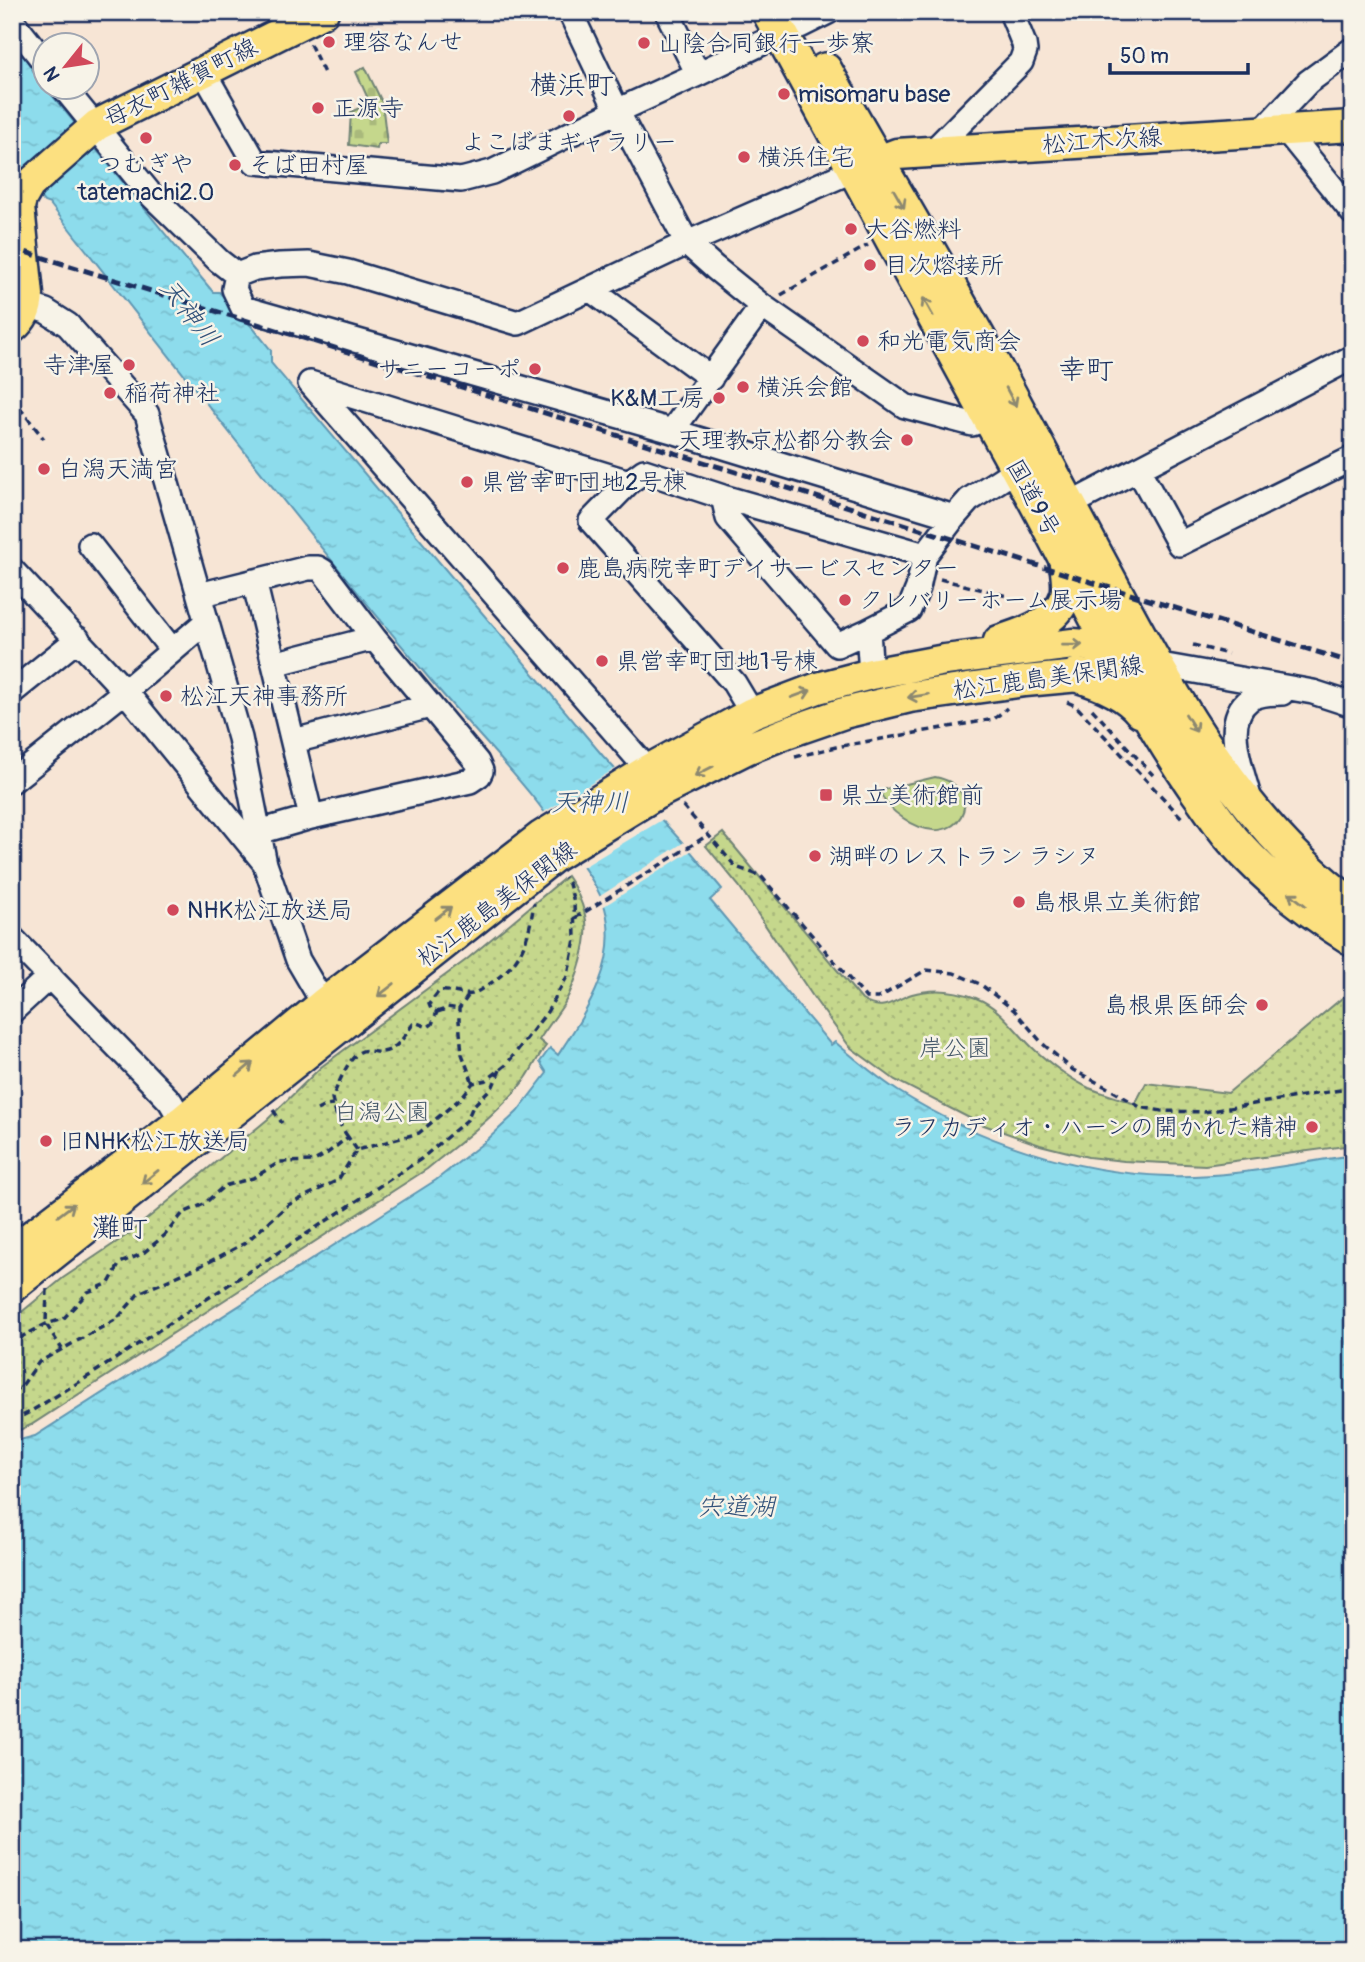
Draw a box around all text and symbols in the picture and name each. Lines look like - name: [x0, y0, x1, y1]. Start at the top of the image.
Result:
- place label: 理容なんせ: [343, 28, 463, 57]
- place label: 山陰合同銀行一歩寮: [658, 29, 874, 58]
- north arrow: [32, 32, 102, 102]
- street label: 母衣町雑賀町線: [100, 32, 262, 134]
- scale bar: [1110, 32, 1248, 76]
- marker: 理容なんせ: [321, 34, 337, 50]
- marker: 山陰合同銀行一歩寮: [636, 35, 652, 51]
- text: 50 m: [1120, 43, 1169, 70]
- text: N: [38, 62, 66, 86]
- district label: 横浜町: [530, 68, 614, 103]
- place label: misomaru base: [798, 80, 950, 109]
- marker: misomaru base: [776, 86, 792, 102]
- place label: 正源寺: [332, 94, 404, 123]
- marker: 正源寺: [310, 100, 326, 116]
- marker: よこばまギャラリー: [561, 108, 577, 124]
- street label: 松江木次線: [1041, 122, 1163, 160]
- place label: よこばまギャラリー: [461, 128, 677, 157]
- marker: つむぎや tatemachi2.0: [138, 130, 154, 146]
- place label: 横浜住宅: [758, 143, 854, 172]
- marker: 横浜住宅: [736, 149, 752, 165]
- place label: つむぎや tatemachi2.0: [77, 150, 214, 207]
- place label: そば田村屋: [249, 151, 369, 180]
- marker: そば田村屋: [227, 157, 243, 173]
- one-way arrow: [892, 189, 906, 209]
- place label: 大谷燃料: [865, 215, 961, 244]
- marker: 大谷燃料: [843, 221, 859, 237]
- place label: 目次熔接所: [884, 251, 1004, 280]
- marker: 目次熔接所: [862, 257, 878, 273]
- water label: 天神川: [152, 272, 226, 354]
- one-way arrow: [921, 297, 934, 318]
- place label: 和光電気商会: [877, 327, 1021, 356]
- marker: 和光電気商会: [855, 333, 871, 349]
- place label: 寺津屋: [43, 351, 115, 380]
- district label: 幸町: [1058, 353, 1114, 388]
- place label: サニーコーポ: [377, 355, 521, 384]
- marker: 寺津屋: [121, 357, 137, 373]
- marker: サニーコーポ: [527, 361, 543, 377]
- place label: 横浜会館: [757, 373, 853, 402]
- place label: 稲荷神社: [124, 379, 220, 408]
- marker: 横浜会館: [735, 379, 751, 395]
- place label: K&M工房: [610, 384, 705, 413]
- marker: 稲荷神社: [102, 385, 118, 401]
- one-way arrow: [1004, 387, 1018, 407]
- marker: K&M工房: [711, 390, 727, 406]
- place label: 天理教京松都分教会: [677, 426, 893, 455]
- marker: 天理教京松都分教会: [899, 432, 915, 448]
- street label: 国道9号: [1000, 454, 1066, 542]
- place label: 白潟天満宮: [58, 455, 178, 484]
- marker: 白潟天満宮: [36, 461, 52, 477]
- place label: 県営幸町団地2号棟: [481, 468, 686, 497]
- marker: 県営幸町団地2号棟: [459, 474, 475, 490]
- place label: 鹿島病院幸町デイサービスセンター: [577, 554, 959, 583]
- marker: 鹿島病院幸町デイサービスセンター: [555, 560, 571, 576]
- place label: クレバリーホーム展示場: [859, 586, 1122, 615]
- marker: クレバリーホーム展示場: [837, 592, 853, 608]
- one-way arrow: [1060, 638, 1083, 652]
- place label: 県営幸町団地1号棟: [616, 647, 817, 676]
- street label: 松江鹿島美保関線: [951, 650, 1145, 706]
- marker: 県営幸町団地1号棟: [594, 653, 610, 669]
- place label: 松江天神事務所: [180, 682, 348, 711]
- one-way arrow: [790, 687, 812, 699]
- marker: 松江天神事務所: [158, 688, 174, 704]
- one-way arrow: [907, 690, 930, 703]
- one-way arrow: [1184, 712, 1198, 732]
- one-way arrow: [694, 764, 715, 778]
- place label: 県立美術館前: [840, 781, 984, 810]
- water label: 天神川: [551, 787, 629, 819]
- marker: 県立美術館前: [818, 787, 834, 803]
- street label: 松江鹿島美保関線: [412, 835, 582, 973]
- place label: 湖畔のレストラン ラシヌ: [829, 842, 1100, 871]
- marker: 湖畔のレストラン ラシヌ: [807, 848, 823, 864]
- place label: 島根県立美術館: [1033, 888, 1201, 917]
- one-way arrow: [1289, 892, 1307, 907]
- marker: 島根県立美術館: [1011, 894, 1027, 910]
- place label: NHK松江放送局: [187, 896, 353, 925]
- marker: NHK松江放送局: [165, 902, 181, 918]
- one-way arrow: [433, 905, 451, 920]
- one-way arrow: [377, 982, 395, 997]
- place label: 島根県医師会: [1104, 991, 1248, 1020]
- marker: 島根県医師会: [1254, 997, 1270, 1013]
- park label: 岸公園: [919, 1034, 991, 1063]
- one-way arrow: [236, 1061, 254, 1077]
- park label: 白潟公園: [334, 1098, 430, 1127]
- place label: ラフカディオ・ハーンの開かれた精神: [891, 1113, 1298, 1142]
- marker: ラフカディオ・ハーンの開かれた精神: [1304, 1119, 1320, 1135]
- place label: 旧NHK松江放送局: [60, 1127, 250, 1156]
- marker: 旧NHK松江放送局: [38, 1133, 54, 1149]
- one-way arrow: [142, 1170, 160, 1185]
- one-way arrow: [57, 1202, 75, 1217]
- district label: 灘町: [92, 1211, 148, 1246]
- water label: 宍道湖: [697, 1491, 777, 1523]

